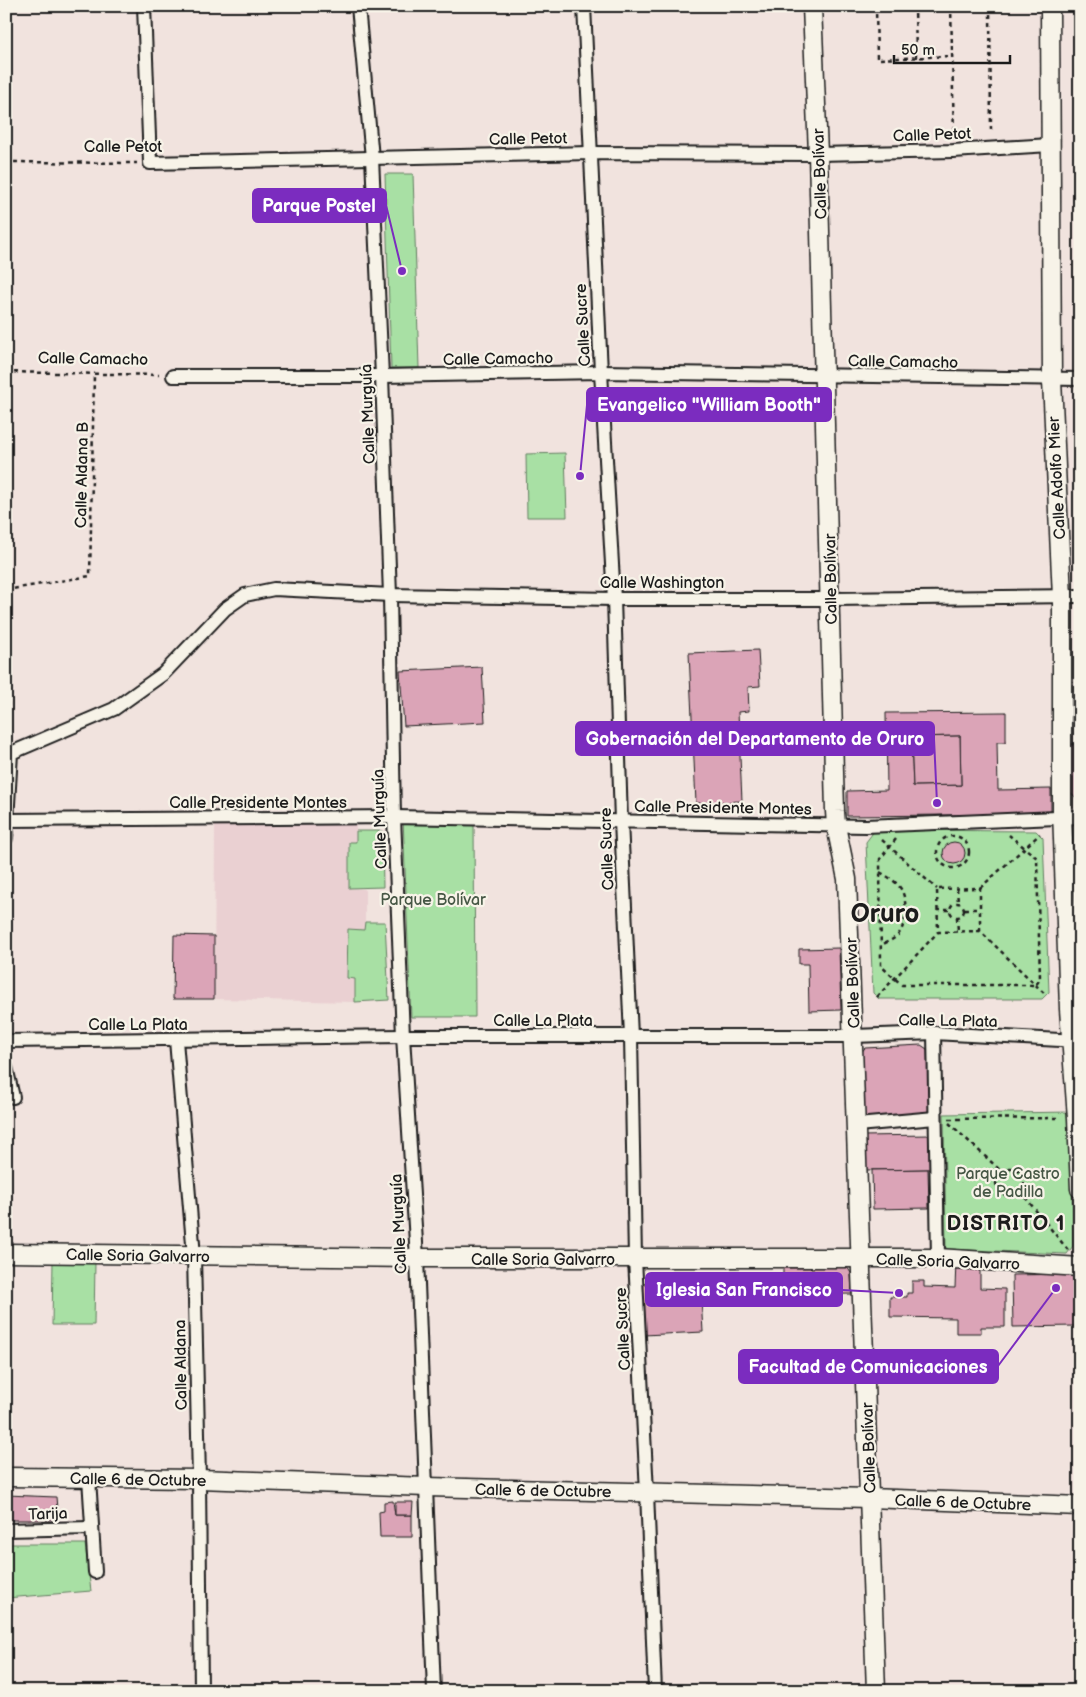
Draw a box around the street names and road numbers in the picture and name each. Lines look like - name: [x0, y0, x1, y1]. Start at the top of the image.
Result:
- street label: Calle Petot: [893, 125, 972, 146]
- street label: Calle Bolívar: [809, 128, 832, 220]
- street label: Calle Petot: [489, 129, 567, 150]
- street label: Calle Petot: [84, 138, 162, 157]
- street label: Calle Sucre: [572, 282, 595, 367]
- street label: Calle Camacho: [38, 349, 148, 370]
- street label: Calle Camacho: [443, 349, 553, 370]
- street label: Calle Camacho: [848, 352, 958, 373]
- street label: Calle Murguía: [357, 363, 380, 464]
- street label: Calle Adolfo Mier: [1045, 416, 1070, 540]
- street label: Calle Aldana B: [72, 422, 93, 528]
- street label: Calle Bolívar: [821, 533, 842, 625]
- street label: Calle Washington: [600, 574, 724, 593]
- street label: Calle Murguía: [369, 768, 392, 869]
- street label: Calle Presidente Montes: [169, 794, 347, 813]
- street label: Calle Presidente Montes: [634, 797, 812, 820]
- street label: Calle Sucre: [597, 807, 618, 891]
- street label: Calle Bolívar: [842, 937, 865, 1029]
- street label: Calle La Plata: [898, 1011, 998, 1032]
- street label: Calle La Plata: [493, 1012, 593, 1031]
- street label: Calle La Plata: [88, 1016, 188, 1035]
- street label: Calle Murguía: [387, 1173, 412, 1275]
- street label: Calle Soria Galvarro: [66, 1246, 210, 1267]
- street label: Calle Soria Galvarro: [876, 1250, 1020, 1275]
- street label: Calle Soria Galvarro: [471, 1251, 615, 1270]
- street label: Calle Sucre: [612, 1286, 635, 1371]
- street label: Calle Aldana: [171, 1319, 192, 1411]
- street label: Calle Bolívar: [858, 1402, 881, 1494]
- street label: Calle 6 de Octubre: [70, 1470, 207, 1491]
- street label: Calle 6 de Octubre: [475, 1481, 612, 1502]
- street label: Calle 6 de Octubre: [894, 1492, 1032, 1515]
- street label: Tarija: [28, 1504, 68, 1525]

